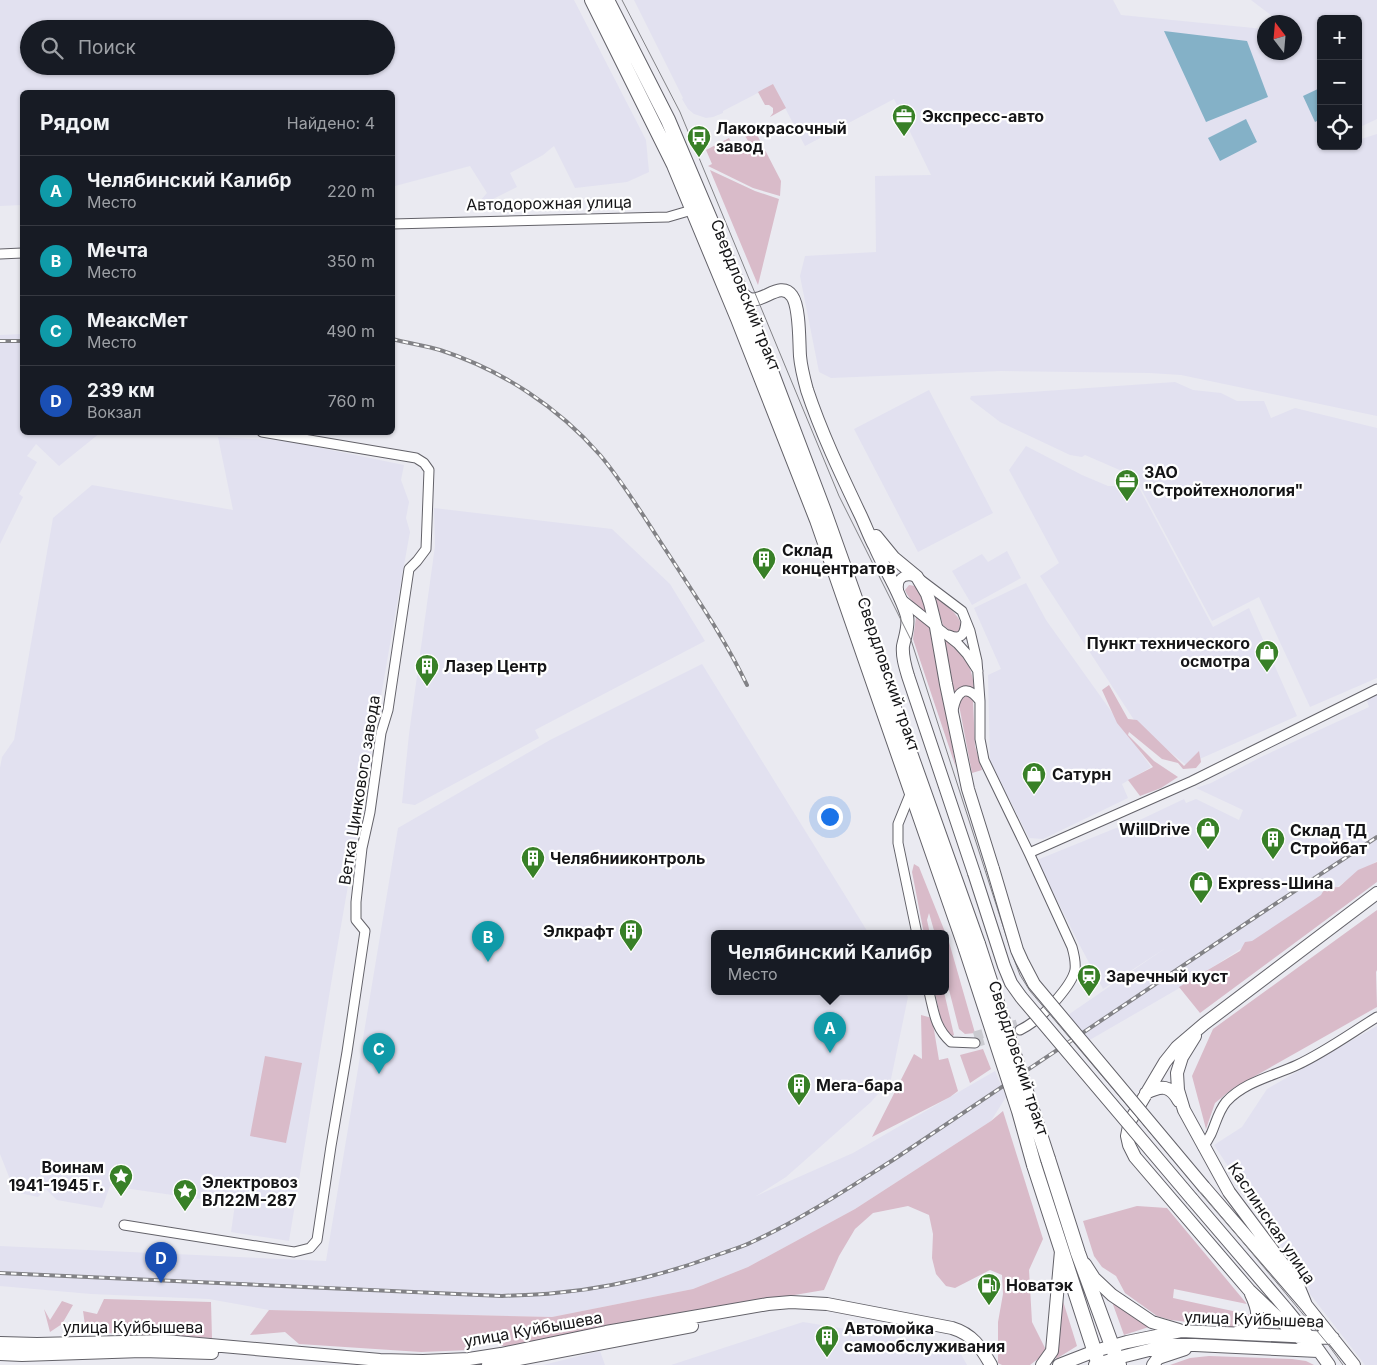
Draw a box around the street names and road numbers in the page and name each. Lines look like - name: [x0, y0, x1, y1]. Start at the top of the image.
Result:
- street label: Автодорожная улица: [466, 192, 632, 214]
- street label: Свердловский тракт: [706, 216, 786, 374]
- street label: Свердловский тракт: [853, 594, 925, 754]
- street label: Ветка Цинкового завода: [334, 694, 384, 886]
- street label: Свердловский тракт: [985, 978, 1054, 1139]
- street label: Каслинская улица: [1224, 1158, 1320, 1288]
- street label: улица Куйбышева: [462, 1307, 604, 1351]
- street label: улица Куйбышева: [1184, 1307, 1324, 1331]
- street label: улица Куйбышева: [63, 1317, 203, 1337]

